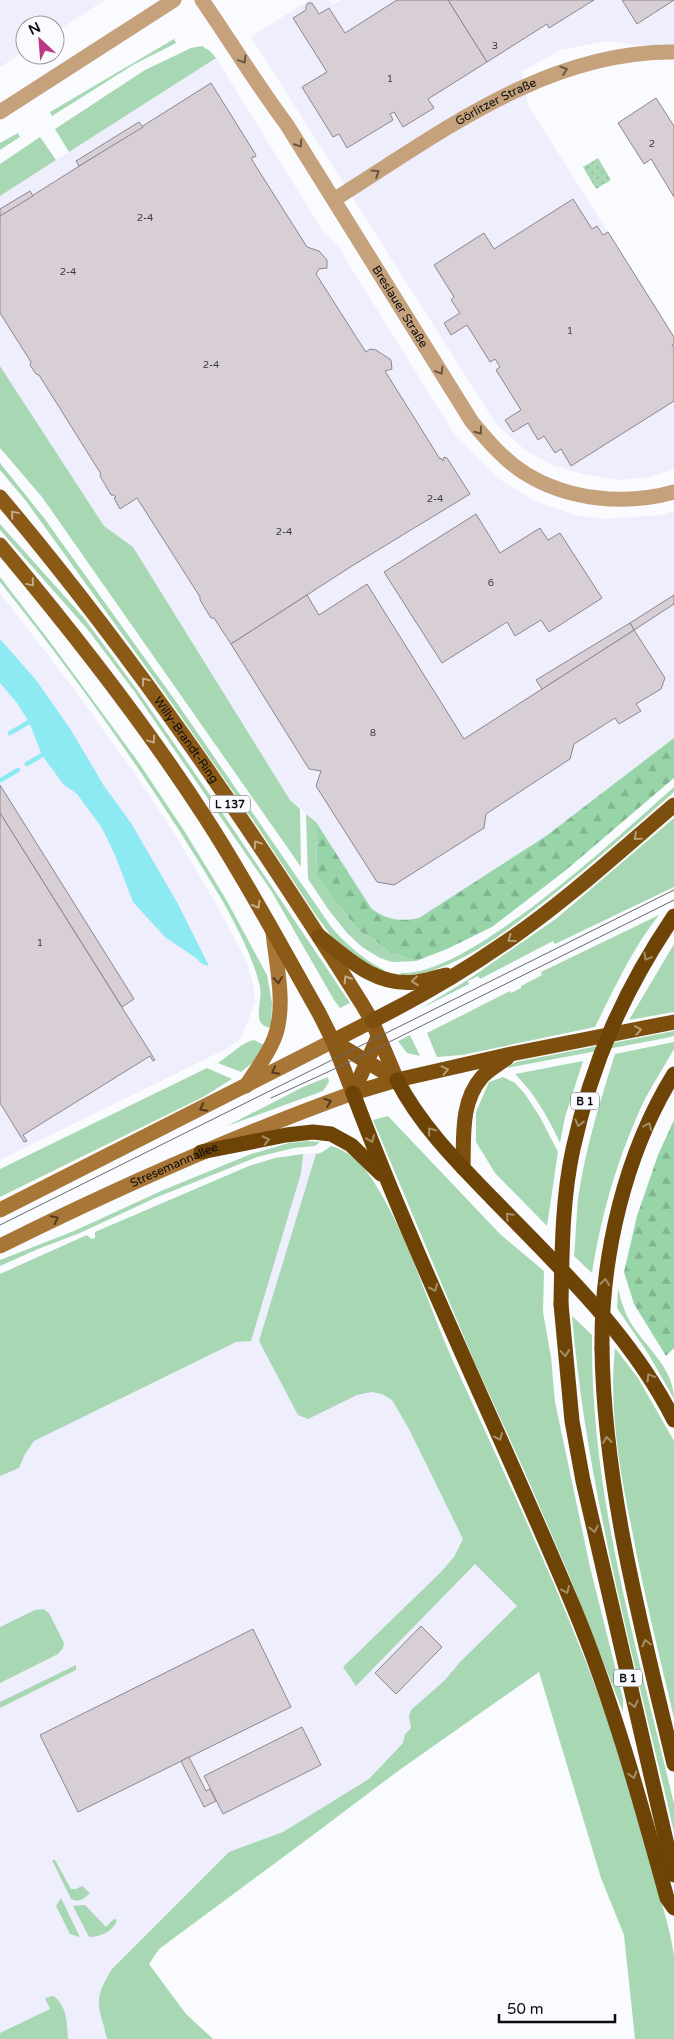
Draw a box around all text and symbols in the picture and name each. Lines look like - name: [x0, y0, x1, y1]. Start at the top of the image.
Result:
- north arrow: [15, 15, 65, 65]
- text: N: [26, 19, 43, 39]
- house number: 3: [492, 40, 498, 52]
- one-way arrow: [237, 54, 246, 63]
- one-way arrow: [559, 66, 568, 76]
- house number: 1: [387, 73, 393, 85]
- street label: Görlitzer Straße: [453, 75, 539, 128]
- one-way arrow: [293, 138, 302, 147]
- house number: 2: [649, 138, 655, 150]
- one-way arrow: [371, 170, 380, 180]
- house number: 2-4: [137, 212, 153, 224]
- street label: Breslauer Straße: [369, 263, 431, 350]
- house number: 2-4: [60, 266, 76, 278]
- house number: 1: [567, 325, 573, 337]
- house number: 2-4: [203, 359, 219, 371]
- one-way arrow: [434, 365, 444, 374]
- one-way arrow: [474, 425, 482, 434]
- house number: 2-4: [427, 493, 443, 505]
- one-way arrow: [11, 511, 20, 520]
- house number: 2-4: [276, 526, 292, 538]
- one-way arrow: [26, 577, 35, 586]
- house number: 6: [488, 577, 494, 589]
- one-way arrow: [142, 677, 151, 687]
- street label: Willy-Brandt-Ring: [151, 694, 222, 786]
- house number: 8: [370, 727, 376, 739]
- one-way arrow: [146, 734, 155, 743]
- road number: L 137: [210, 796, 250, 812]
- one-way arrow: [634, 831, 643, 840]
- one-way arrow: [254, 840, 263, 849]
- one-way arrow: [251, 899, 261, 908]
- one-way arrow: [507, 933, 516, 942]
- house number: 1: [37, 937, 43, 949]
- one-way arrow: [644, 952, 654, 961]
- one-way arrow: [410, 975, 418, 986]
- one-way arrow: [272, 976, 283, 984]
- one-way arrow: [343, 976, 353, 985]
- one-way arrow: [634, 1025, 643, 1035]
- one-way arrow: [271, 1065, 280, 1075]
- one-way arrow: [440, 1065, 449, 1076]
- road number: B 1: [571, 1092, 599, 1110]
- one-way arrow: [323, 1098, 332, 1108]
- one-way arrow: [199, 1102, 208, 1112]
- one-way arrow: [574, 1118, 585, 1127]
- one-way arrow: [642, 1122, 652, 1130]
- one-way arrow: [428, 1128, 437, 1137]
- one-way arrow: [364, 1134, 375, 1143]
- one-way arrow: [262, 1135, 271, 1146]
- street label: Stresemannallee: [128, 1140, 220, 1190]
- one-way arrow: [506, 1212, 515, 1221]
- one-way arrow: [50, 1215, 59, 1225]
- one-way arrow: [599, 1277, 610, 1285]
- one-way arrow: [428, 1283, 439, 1292]
- one-way arrow: [559, 1349, 570, 1357]
- one-way arrow: [646, 1374, 656, 1383]
- one-way arrow: [493, 1432, 504, 1441]
- one-way arrow: [603, 1435, 613, 1444]
- one-way arrow: [588, 1524, 599, 1533]
- one-way arrow: [559, 1585, 570, 1594]
- one-way arrow: [641, 1639, 652, 1648]
- road number: B 1: [614, 1670, 642, 1686]
- one-way arrow: [628, 1699, 639, 1708]
- one-way arrow: [627, 1771, 637, 1779]
- scale bar: [499, 1992, 615, 2024]
- text: 50 m: [507, 2000, 544, 2018]

